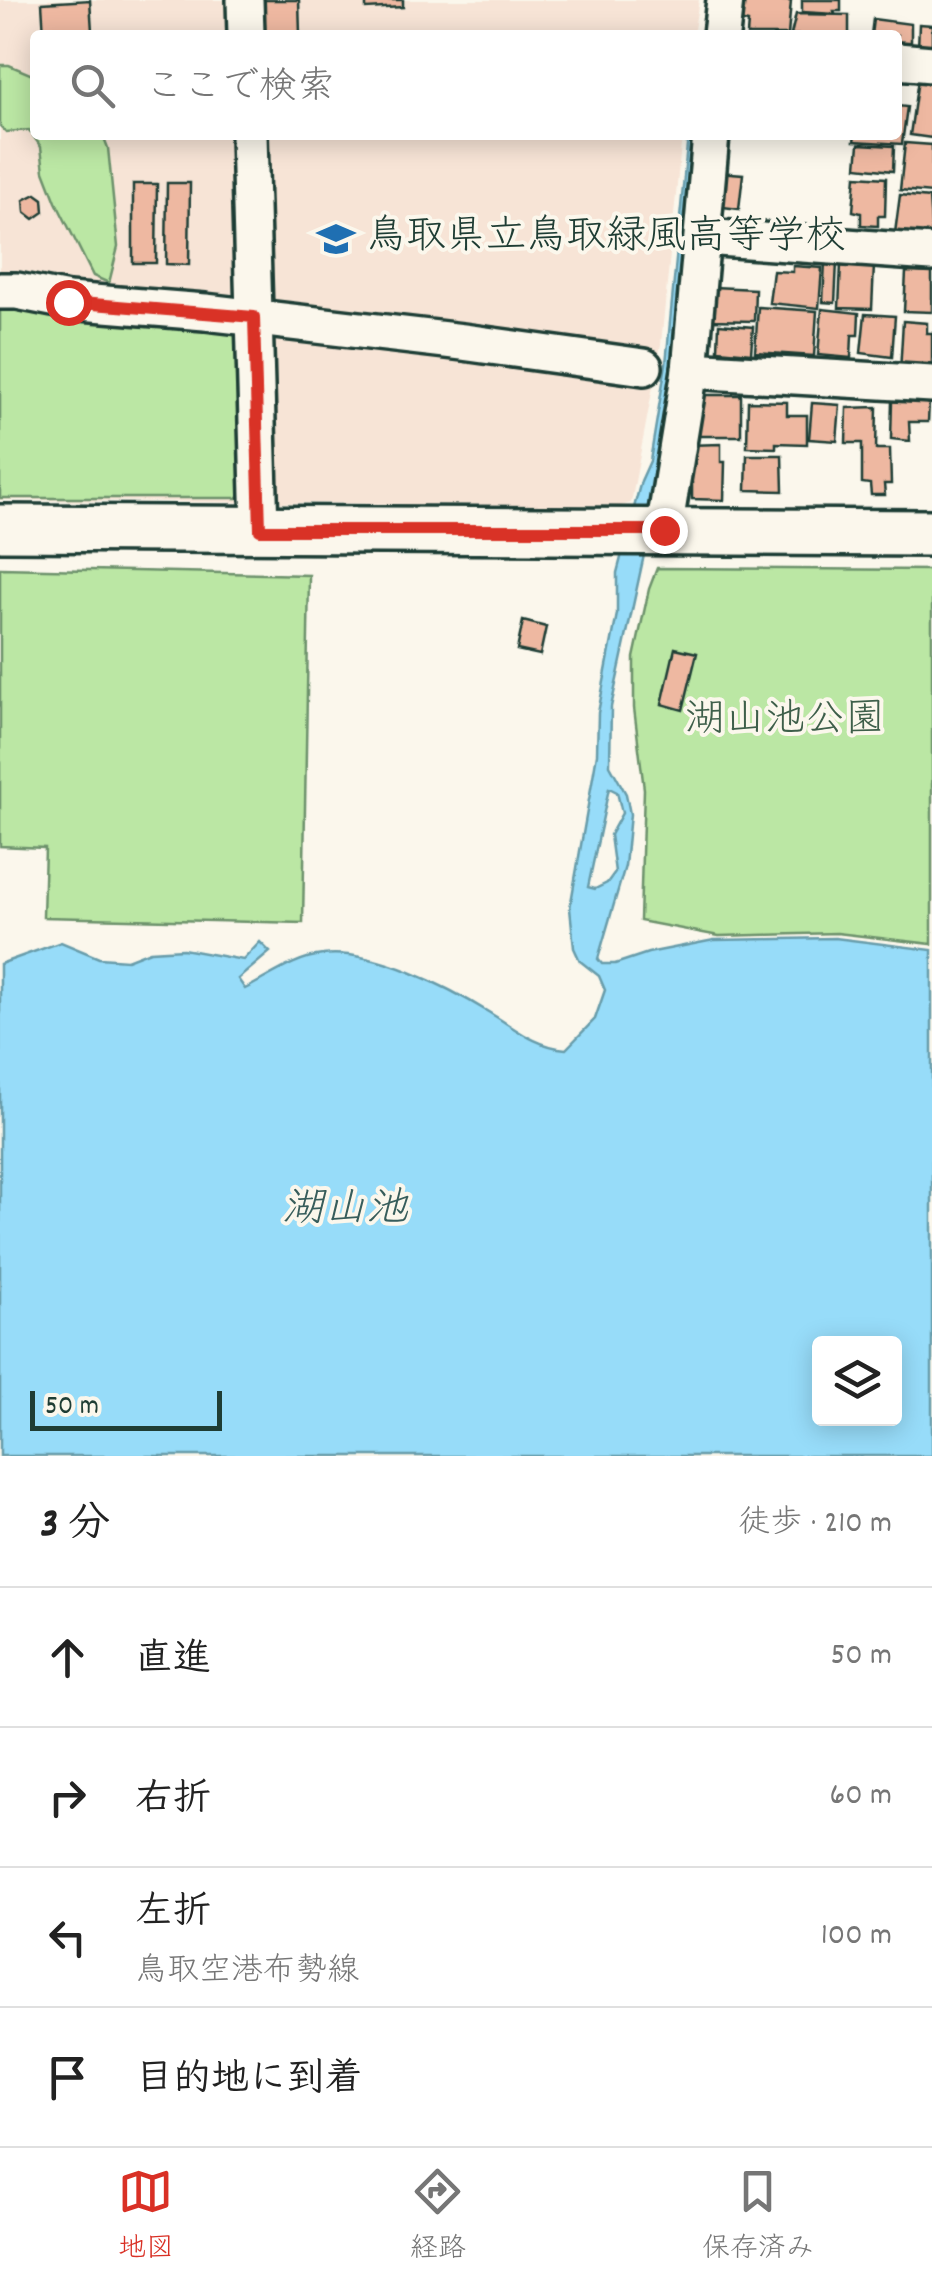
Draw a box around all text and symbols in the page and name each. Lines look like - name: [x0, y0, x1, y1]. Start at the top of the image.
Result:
- search box: [30, 30, 902, 140]
- icon: search: [65, 58, 120, 113]
- text: ここで検索: [145, 62, 335, 117]
- place label: 鳥取県立鳥取緑風高等学校: [366, 211, 846, 268]
- school or university icon: 鳥取県立鳥取緑風高等学校: [315, 218, 357, 260]
- route start: [46, 280, 92, 326]
- route end: [642, 508, 688, 554]
- park label: 湖山池公園: [685, 694, 885, 751]
- water label: 湖山池: [282, 1182, 409, 1242]
- map controls: [812, 1336, 902, 1426]
- button: layers: [812, 1336, 902, 1426]
- scale bar: [30, 1386, 222, 1430]
- text: 50 m: [45, 1388, 99, 1428]
- text: 3 分: [40, 1497, 110, 1557]
- text: 徒歩 · 210 m: [738, 1502, 892, 1548]
- icon: ahead: [40, 1630, 95, 1685]
- text: 直進: [135, 1634, 211, 1689]
- text: 50 m: [830, 1634, 892, 1680]
- icon: right: [40, 1770, 95, 1825]
- text: 右折: [135, 1774, 211, 1829]
- text: 60 m: [830, 1774, 892, 1820]
- text: 左折: [135, 1887, 211, 1942]
- icon: left: [40, 1910, 95, 1965]
- text: 100 m: [821, 1914, 892, 1960]
- text: 鳥取空港布勢線: [135, 1950, 359, 1996]
- icon: arrive: [40, 2050, 95, 2105]
- text: 目的地に到着: [135, 2054, 363, 2109]
- tab: 地図: [118, 2164, 174, 2271]
- tab: 経路: [410, 2164, 466, 2271]
- tab: 保存済み: [702, 2164, 814, 2271]

